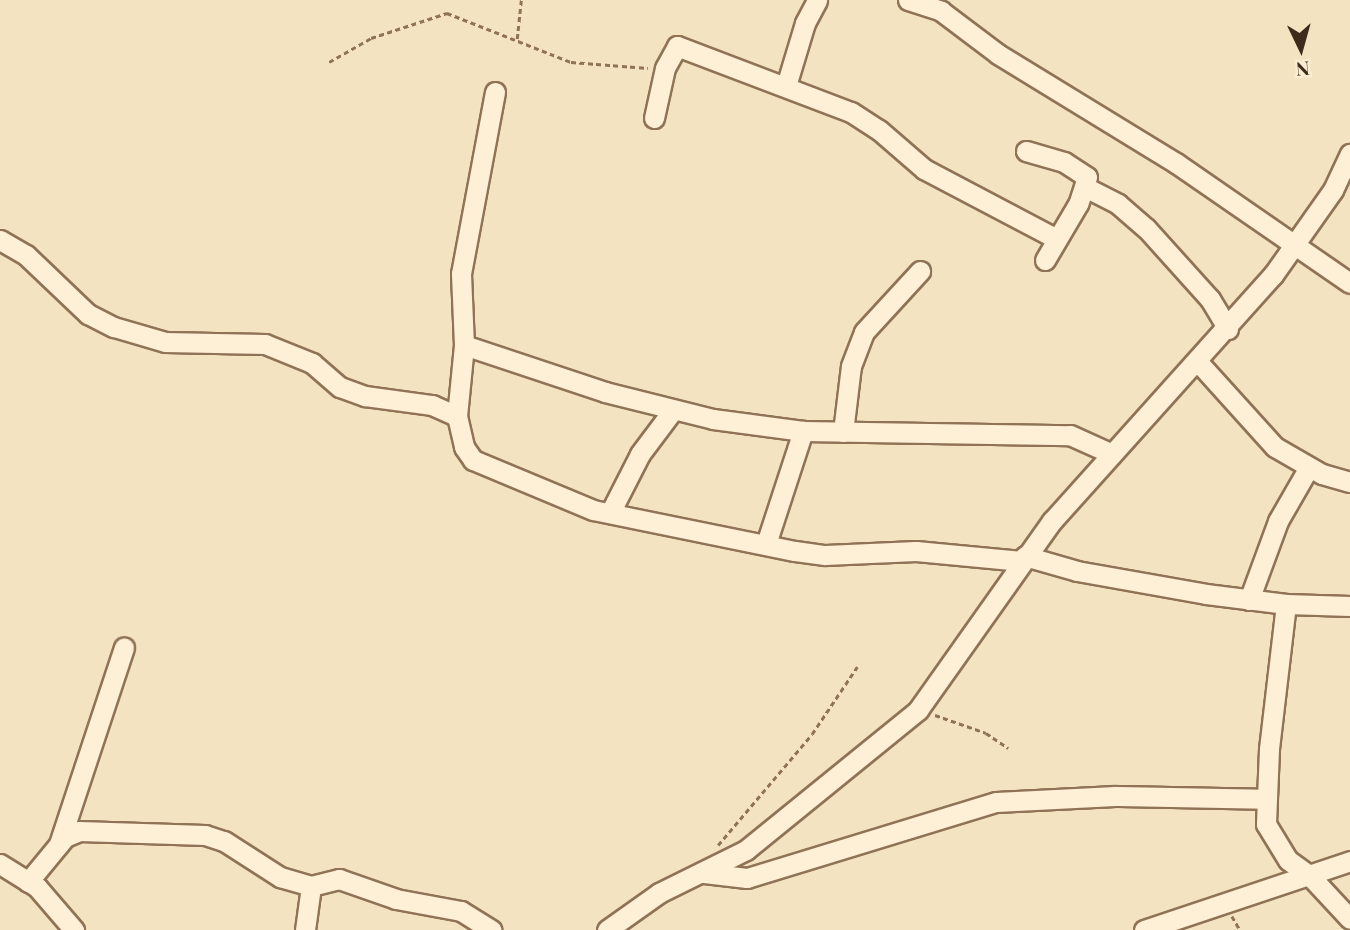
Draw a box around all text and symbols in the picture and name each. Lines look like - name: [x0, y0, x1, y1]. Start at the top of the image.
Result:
- north arrow: [1266, 14, 1336, 84]
- text: N: [1295, 56, 1311, 83]

